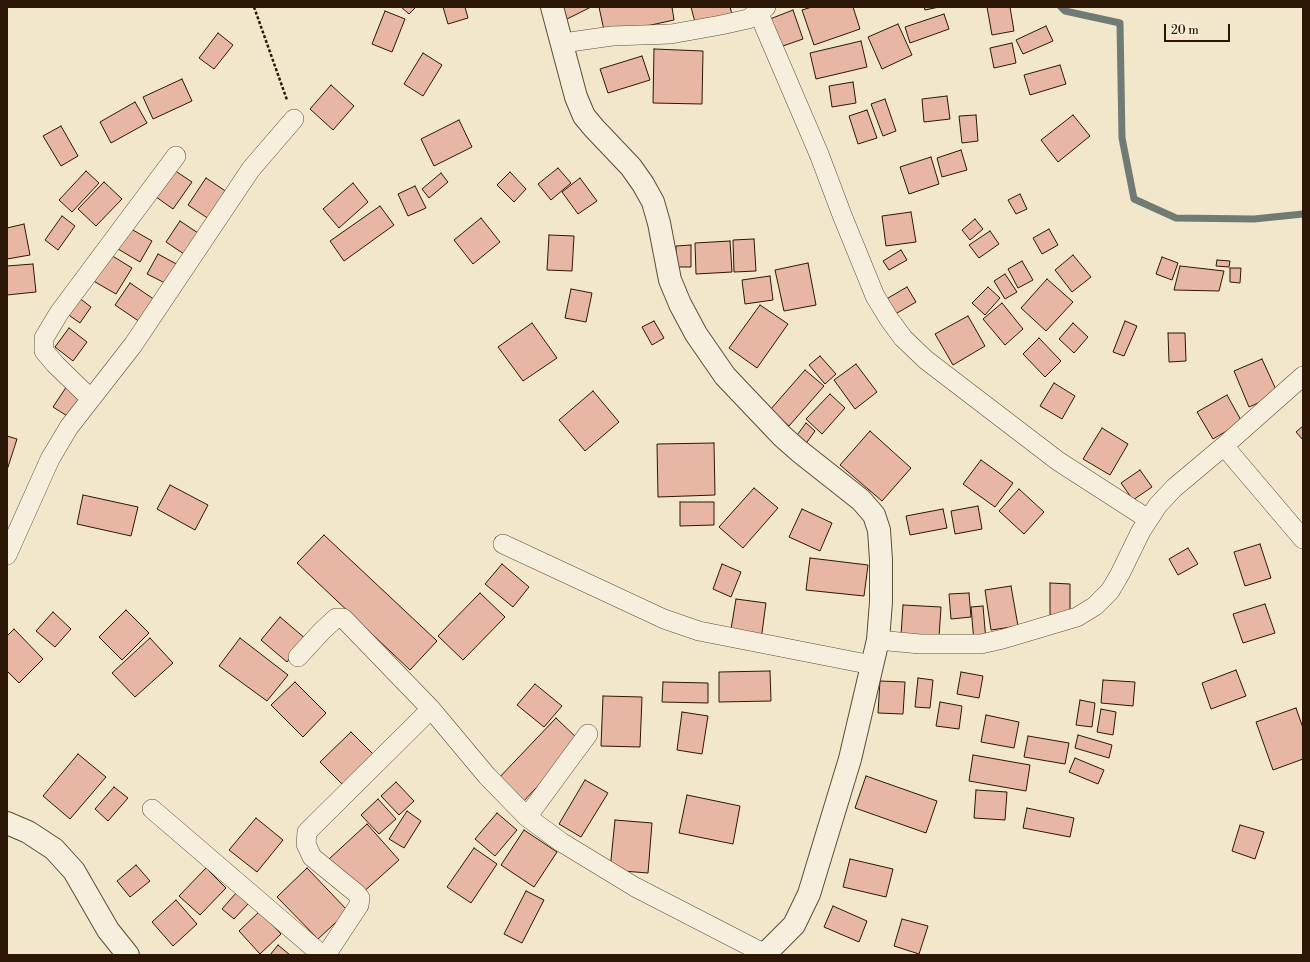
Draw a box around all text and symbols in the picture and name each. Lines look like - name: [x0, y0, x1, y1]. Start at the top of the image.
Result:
- scale bar: [1166, 16, 1232, 42]
- text: 20 m: [1171, 23, 1199, 38]

